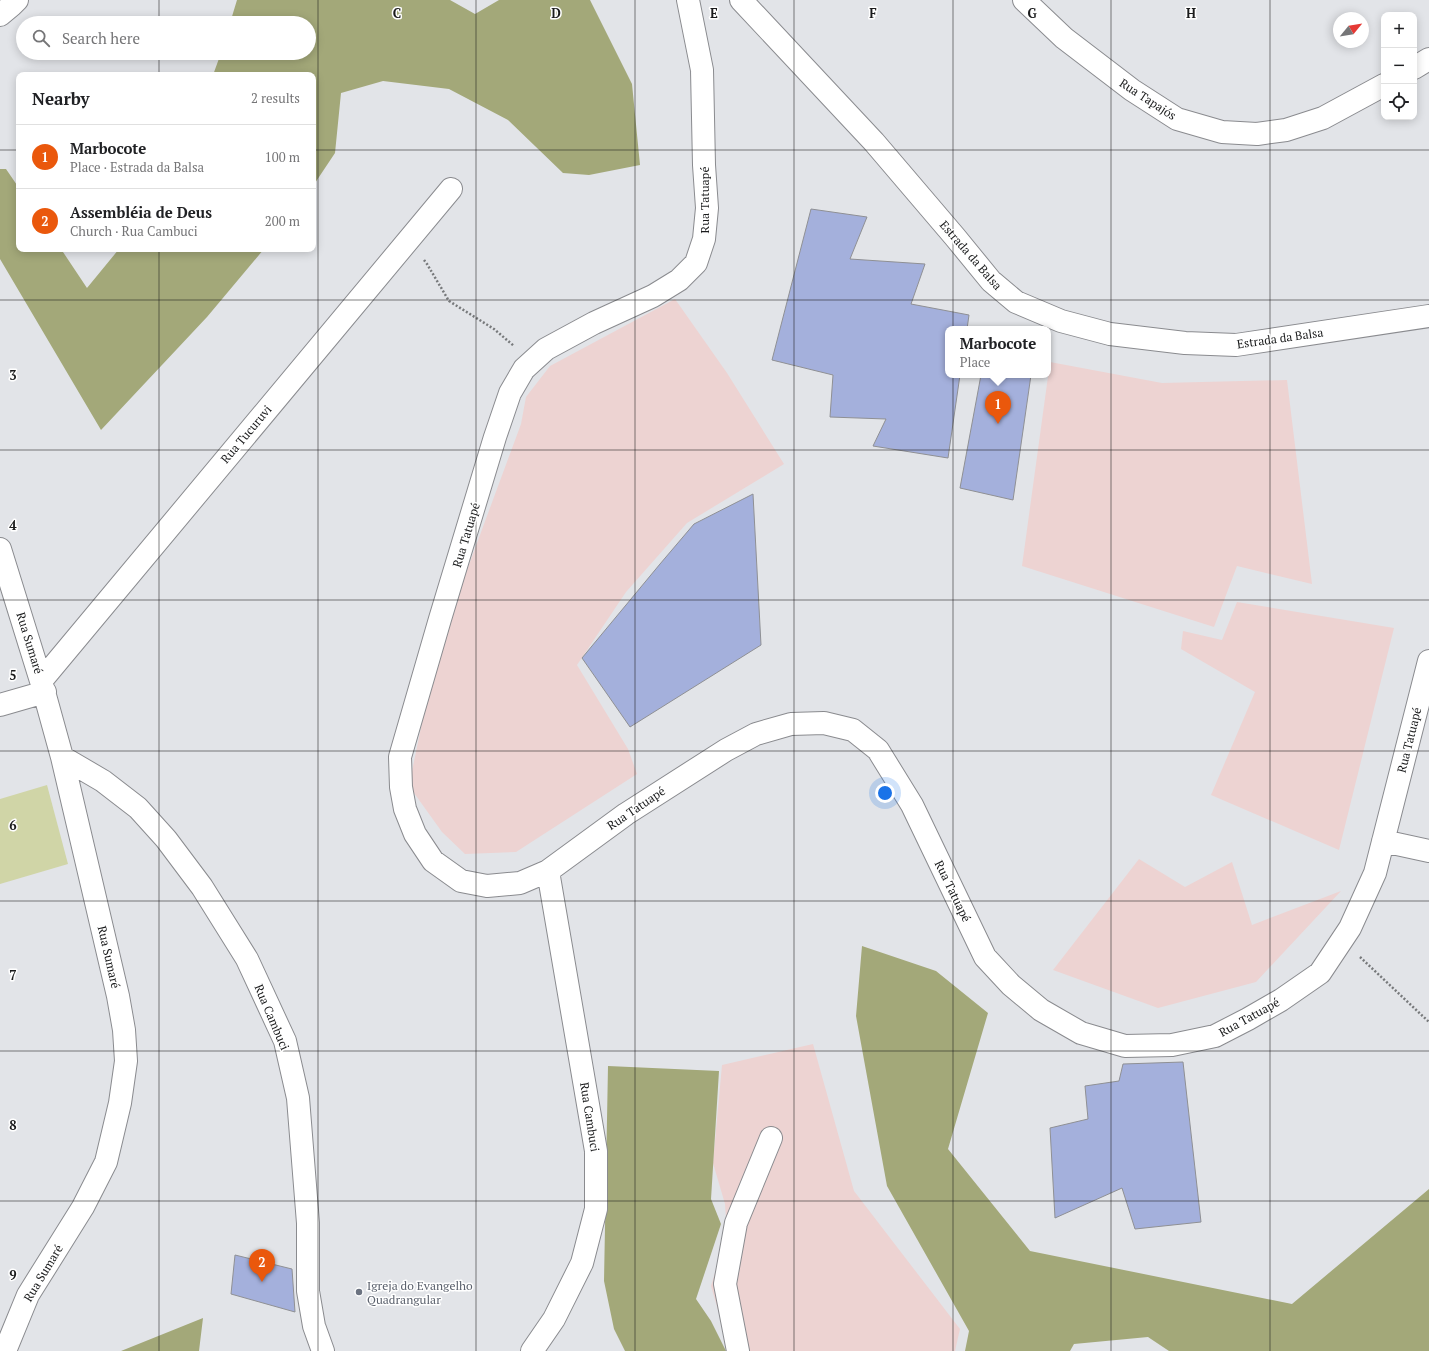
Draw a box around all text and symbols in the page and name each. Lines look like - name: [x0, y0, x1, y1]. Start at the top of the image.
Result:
- text: C: [393, 4, 401, 22]
- text: D: [551, 4, 561, 22]
- text: E: [710, 4, 718, 22]
- text: F: [869, 4, 877, 22]
- text: G: [1027, 4, 1037, 22]
- text: H: [1186, 4, 1196, 22]
- north arrow: [1333, 12, 1369, 48]
- map controls: [1381, 12, 1417, 120]
- button: +: [1381, 12, 1417, 48]
- search box: [16, 16, 316, 60]
- icon: search: [30, 27, 52, 49]
- text: Search here: [62, 28, 140, 48]
- button: −: [1381, 48, 1417, 84]
- street label: Rua Tapajós: [1117, 75, 1179, 123]
- button: locate: [1381, 84, 1417, 120]
- text: Nearby: [32, 87, 90, 110]
- text: 2 results: [251, 89, 300, 107]
- text: Marbocote: [70, 138, 146, 158]
- text: 1: [41, 148, 49, 166]
- text: 100 m: [265, 148, 300, 166]
- text: Place · Estrada da Balsa: [70, 158, 204, 176]
- street label: Rua Tatuapé: [697, 167, 712, 233]
- text: Assembléia de Deus: [70, 202, 212, 222]
- text: 2: [41, 212, 49, 230]
- text: 200 m: [265, 212, 300, 230]
- street label: Estrada da Balsa: [937, 217, 1005, 293]
- text: Church · Rua Cambuci: [70, 222, 198, 240]
- street label: Estrada da Balsa: [1236, 325, 1324, 351]
- popup: [945, 326, 1051, 378]
- text: Marbocote: [960, 333, 1036, 353]
- text: Place: [960, 353, 990, 371]
- text: 3: [9, 366, 17, 384]
- pin: 1: [985, 391, 1011, 424]
- street label: Rua Tucuruvi: [217, 402, 275, 466]
- street label: Rua Tatuapé: [449, 501, 483, 569]
- text: 4: [9, 516, 17, 534]
- street label: Rua Sumaré: [13, 610, 47, 676]
- text: 5: [9, 666, 17, 684]
- street label: Rua Tatuapé: [1394, 706, 1424, 774]
- street label: Rua Tatuapé: [604, 783, 668, 833]
- your location: [875, 783, 895, 803]
- text: 6: [9, 816, 17, 834]
- street label: Rua Tatuapé: [932, 858, 974, 924]
- street label: Rua Sumaré: [95, 924, 123, 990]
- text: 7: [9, 966, 17, 984]
- street label: Rua Cambuci: [251, 982, 293, 1053]
- street label: Rua Tatuapé: [1216, 994, 1282, 1040]
- street label: Rua Cambuci: [577, 1081, 603, 1153]
- text: 8: [9, 1116, 17, 1134]
- street label: Rua Sumaré: [20, 1242, 66, 1304]
- pin: 2: [249, 1249, 275, 1282]
- text: 9: [9, 1266, 17, 1284]
- place label: Igreja do Evangelho Quadrangular: [367, 1278, 473, 1307]
- marker: Igreja do Evangelho Quadrangular: [354, 1287, 364, 1297]

